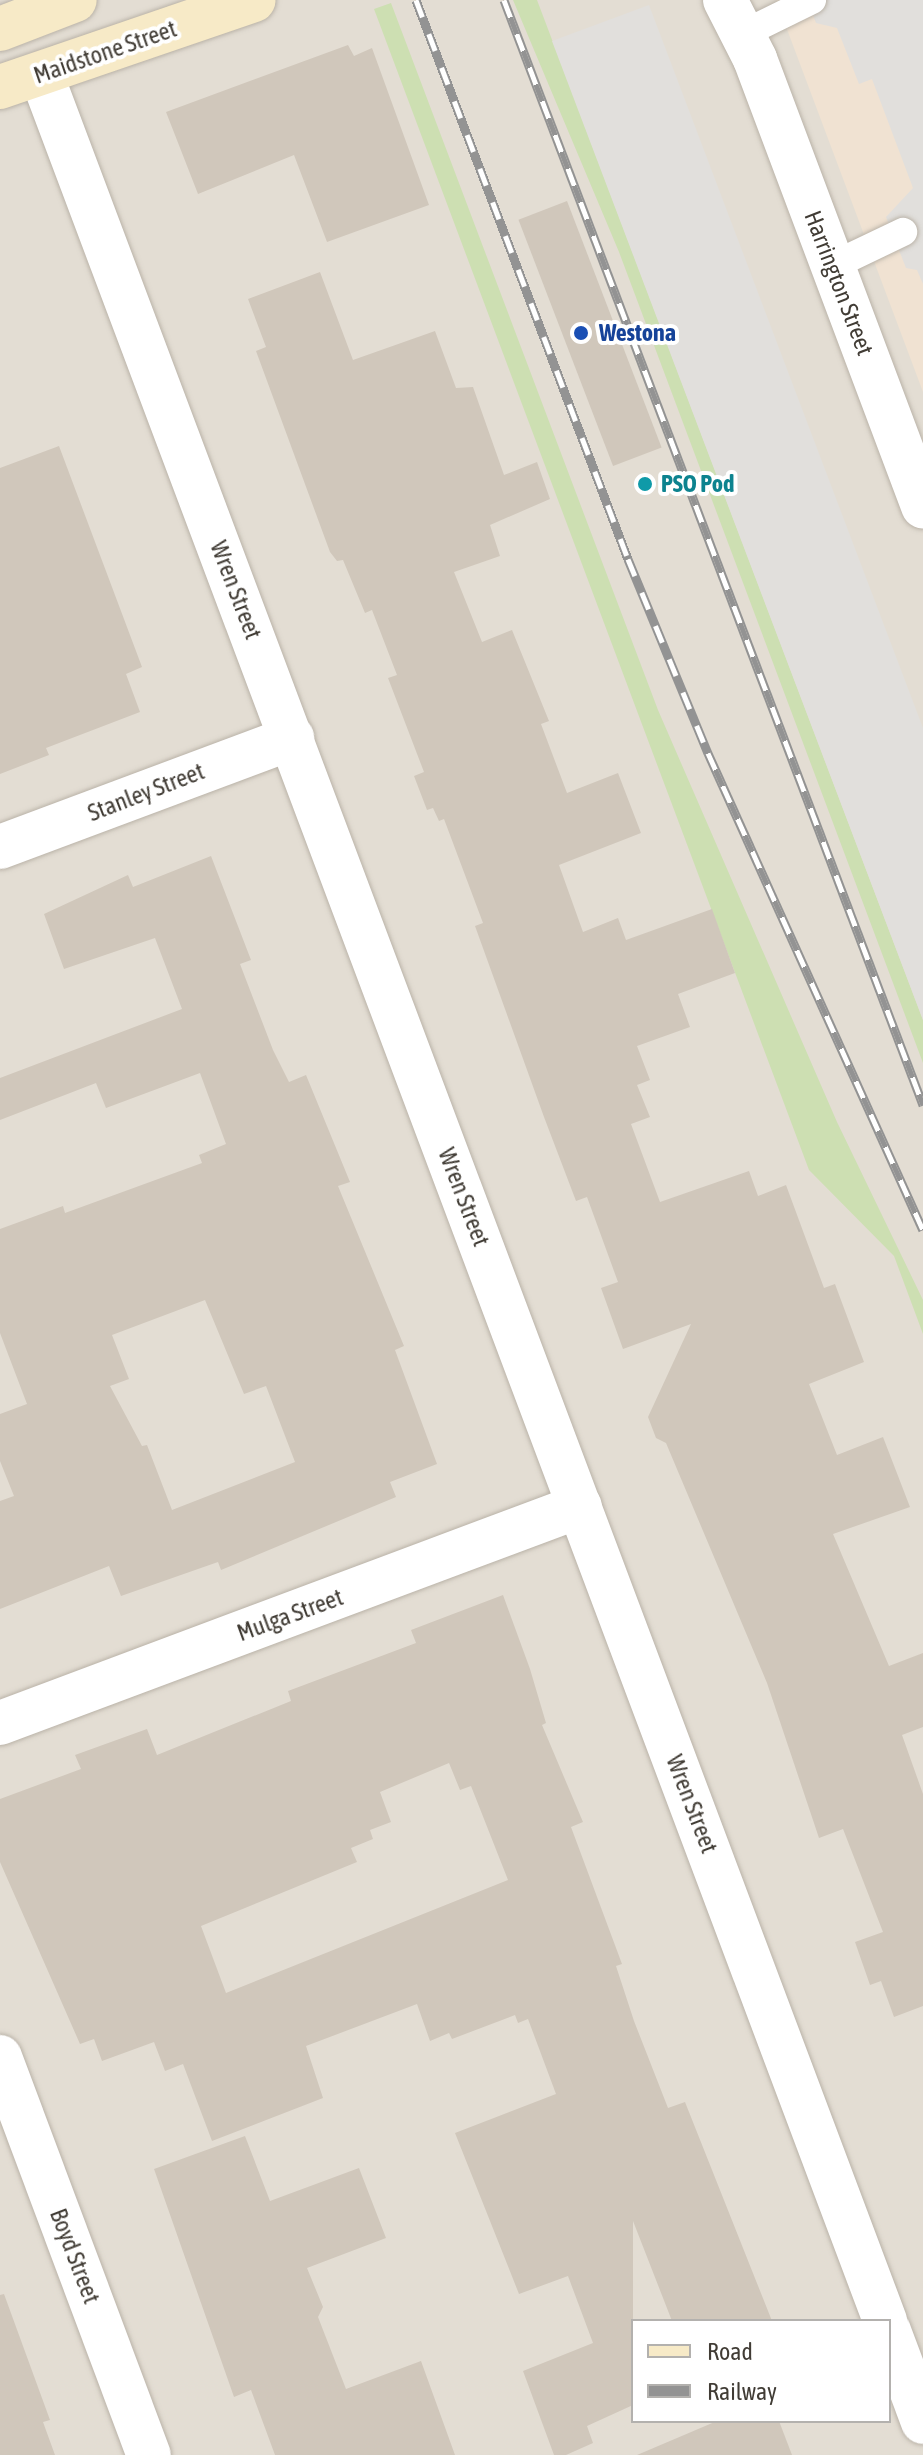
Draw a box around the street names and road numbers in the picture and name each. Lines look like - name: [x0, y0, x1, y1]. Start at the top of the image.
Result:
- street label: Maidstone Street: [30, 14, 180, 90]
- street label: Harrington Street: [798, 207, 880, 359]
- street label: Wren Street: [204, 537, 268, 643]
- street label: Stanley Street: [84, 757, 208, 827]
- street label: Wren Street: [432, 1144, 496, 1250]
- street label: Mulga Street: [233, 1583, 347, 1647]
- street label: Wren Street: [660, 1751, 724, 1857]
- street label: Boyd Street: [44, 2204, 106, 2308]

